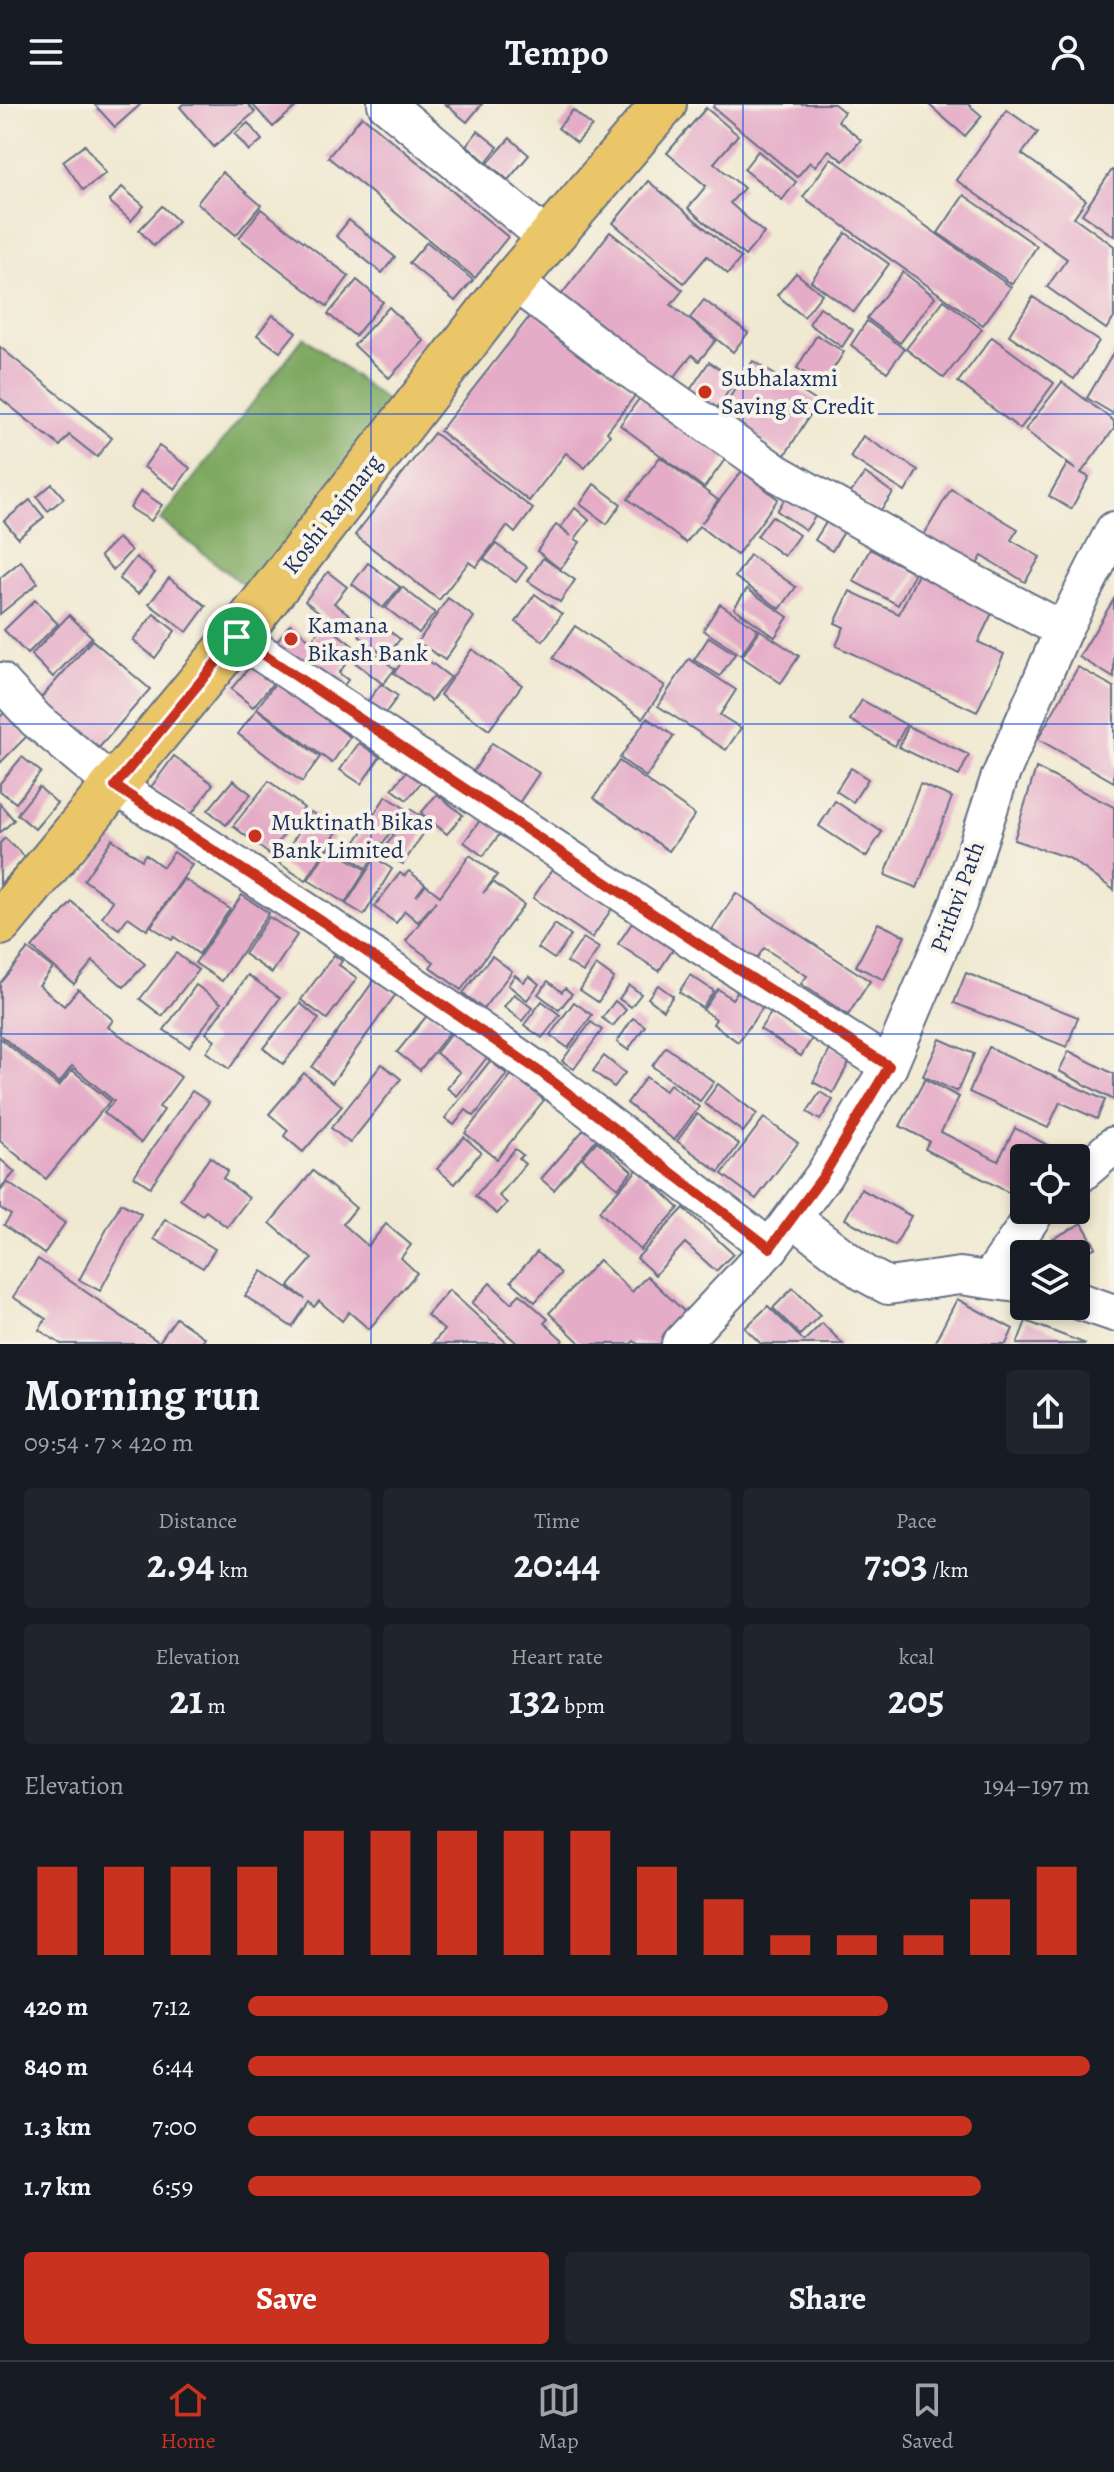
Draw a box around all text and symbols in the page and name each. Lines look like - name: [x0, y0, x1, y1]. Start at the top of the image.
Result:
- text: Tempo: [505, 28, 609, 77]
- icon: menu: [24, 30, 68, 74]
- icon: person: [1046, 30, 1090, 74]
- place label: Subhalaxmi Saving & Credit: [721, 362, 875, 422]
- marker: Subhalaxmi Saving & Credit: [696, 383, 714, 401]
- street label: Koshi Rajmarg: [275, 447, 389, 581]
- pin: [203, 603, 271, 671]
- place label: Kamana Bikash Bank: [307, 609, 428, 669]
- icon: arrive: [215, 615, 259, 659]
- marker: Kamana Bikash Bank: [282, 630, 300, 648]
- place label: Muktinath Bikas Bank Limited: [271, 806, 433, 866]
- marker: Muktinath Bikas Bank Limited: [246, 827, 264, 845]
- street label: Prithvi Path: [922, 837, 992, 957]
- map controls: [1010, 1144, 1090, 1320]
- button: locate: [1010, 1144, 1090, 1224]
- button: layers: [1010, 1240, 1090, 1320]
- text: Morning run: [24, 1365, 260, 1425]
- button: share: [1006, 1370, 1090, 1454]
- text: 09:54 · 7 × 420 m: [24, 1425, 193, 1460]
- text: Distance: [158, 1506, 237, 1536]
- text: Time: [534, 1506, 580, 1536]
- text: Pace: [896, 1506, 937, 1536]
- text: 2.94: [147, 1536, 215, 1591]
- text: 20:44: [514, 1536, 600, 1591]
- text: 7:03: [864, 1536, 928, 1591]
- text: km: [215, 1555, 248, 1585]
- text: /km: [928, 1555, 969, 1585]
- text: Elevation: [155, 1642, 240, 1672]
- text: Heart rate: [511, 1642, 603, 1672]
- text: kcal: [899, 1642, 934, 1672]
- text: 21: [170, 1672, 203, 1727]
- text: 132: [509, 1672, 560, 1727]
- text: 205: [888, 1672, 945, 1727]
- text: m: [203, 1691, 226, 1721]
- text: bpm: [560, 1691, 605, 1721]
- text: Elevation: [24, 1768, 124, 1803]
- text: 194–197 m: [983, 1768, 1090, 1803]
- text: 420 m: [24, 1989, 88, 2024]
- text: 7:12: [152, 1989, 190, 2024]
- text: 840 m: [24, 2049, 88, 2084]
- text: 6:44: [152, 2049, 194, 2084]
- text: 1.3 km: [24, 2109, 91, 2144]
- text: 7:00: [152, 2109, 197, 2144]
- text: 1.7 km: [24, 2169, 91, 2204]
- text: 6:59: [152, 2169, 193, 2204]
- button: Save: [24, 2252, 549, 2344]
- button: Share: [565, 2252, 1090, 2344]
- tab: Home: [160, 2378, 216, 2456]
- tab: Map: [537, 2378, 581, 2456]
- tab: Saved: [901, 2378, 954, 2456]

